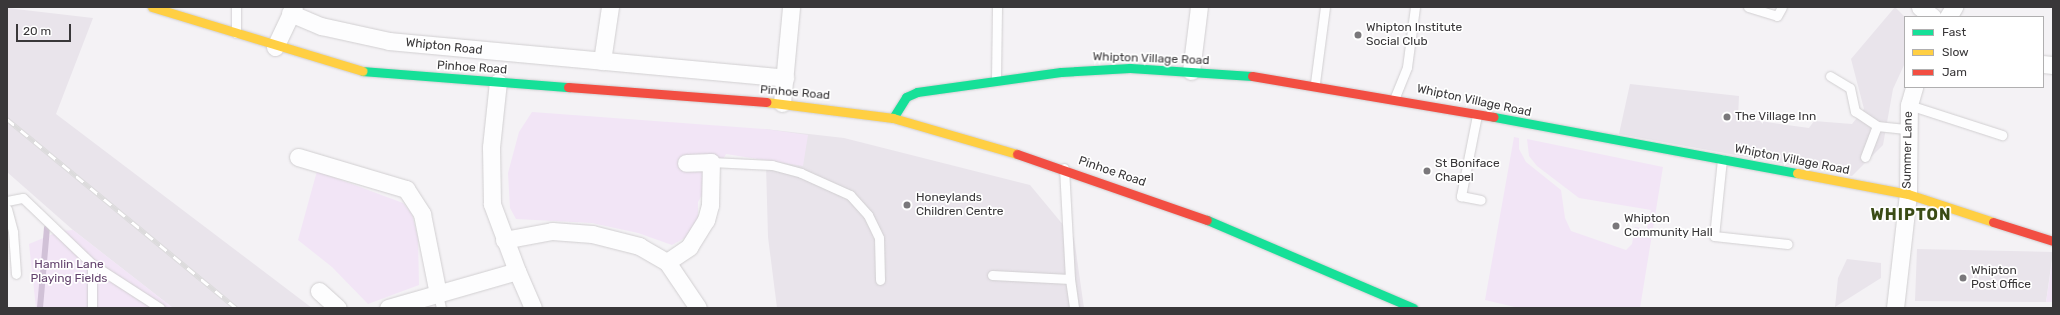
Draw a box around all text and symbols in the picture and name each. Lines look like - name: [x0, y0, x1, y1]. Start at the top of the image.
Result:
- scale bar: [18, 16, 73, 42]
- legend: [1904, 16, 2044, 88]
- place label: Whipton Institute Social Club: [1366, 21, 1462, 49]
- text: 20 m: [23, 24, 51, 38]
- text: Fast: [1942, 25, 1966, 39]
- marker: Whipton Institute Social Club: [1353, 30, 1363, 40]
- street label: Whipton Road: [405, 36, 483, 58]
- text: Slow: [1942, 45, 1969, 59]
- street label: Whipton Village Road: [1092, 50, 1210, 68]
- street label: Pinhoe Road: [436, 58, 508, 78]
- text: Jam: [1942, 65, 1967, 79]
- street label: Whipton Village Road: [1415, 82, 1533, 120]
- street label: Pinhoe Road: [759, 83, 831, 103]
- place label: The Village Inn: [1735, 110, 1817, 124]
- street label: Summer Lane: [1900, 111, 1916, 189]
- marker: The Village Inn: [1722, 112, 1732, 122]
- street label: Whipton Village Road: [1733, 142, 1851, 178]
- street label: Pinhoe Road: [1076, 154, 1148, 190]
- place label: St Boniface Chapel: [1435, 157, 1500, 185]
- marker: St Boniface Chapel: [1422, 166, 1432, 176]
- place label: Honeylands Children Centre: [916, 191, 1003, 219]
- marker: Honeylands Children Centre: [901, 199, 913, 211]
- district label: WHIPTON: [1870, 205, 1952, 225]
- place label: Whipton Community Hall: [1624, 212, 1713, 240]
- marker: Whipton Community Hall: [1611, 221, 1621, 231]
- park label: Hamlin Lane Playing Fields: [31, 258, 107, 286]
- place label: Whipton Post Office: [1971, 264, 2031, 292]
- marker: Whipton Post Office: [1958, 273, 1968, 283]

